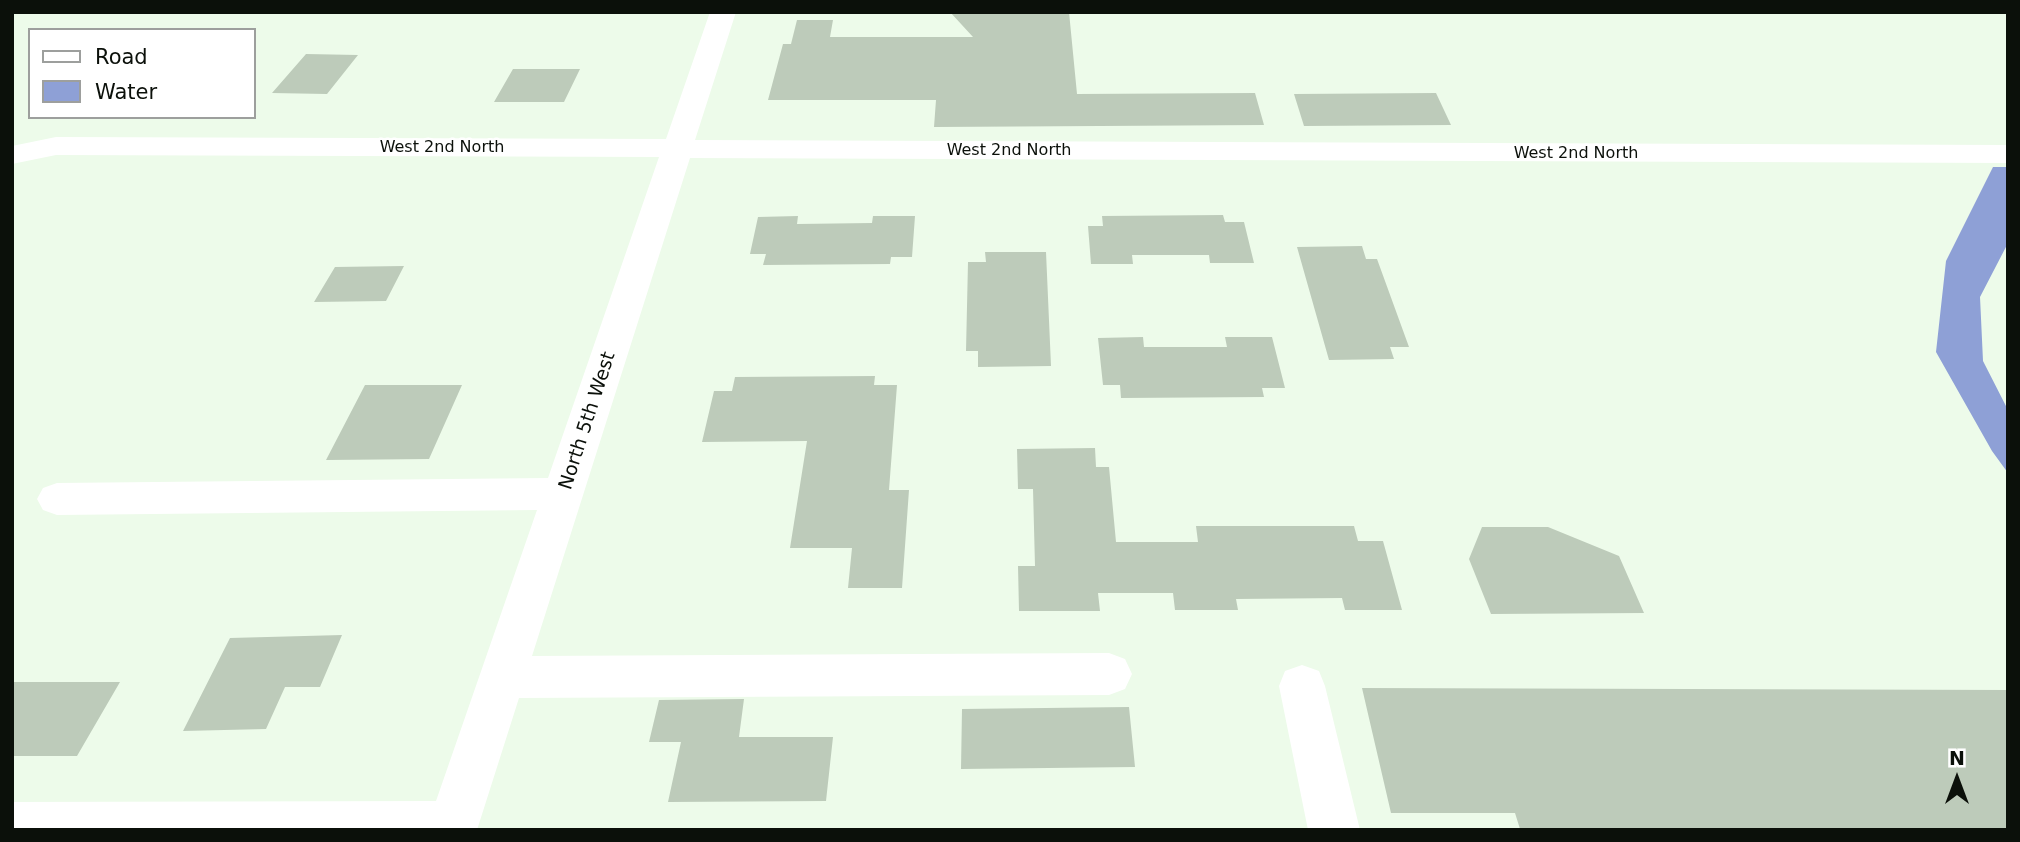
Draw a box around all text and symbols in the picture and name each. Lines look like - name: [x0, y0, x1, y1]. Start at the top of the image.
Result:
- legend: [28, 28, 256, 119]
- text: Road: [95, 45, 148, 69]
- text: Water: [95, 80, 157, 104]
- street label: West 2nd North: [380, 138, 504, 158]
- street label: West 2nd North: [947, 141, 1071, 161]
- street label: West 2nd North: [1514, 144, 1638, 164]
- street label: North 5th West: [555, 349, 621, 493]
- north arrow: [1922, 744, 1992, 814]
- text: N: [1949, 747, 1965, 769]

